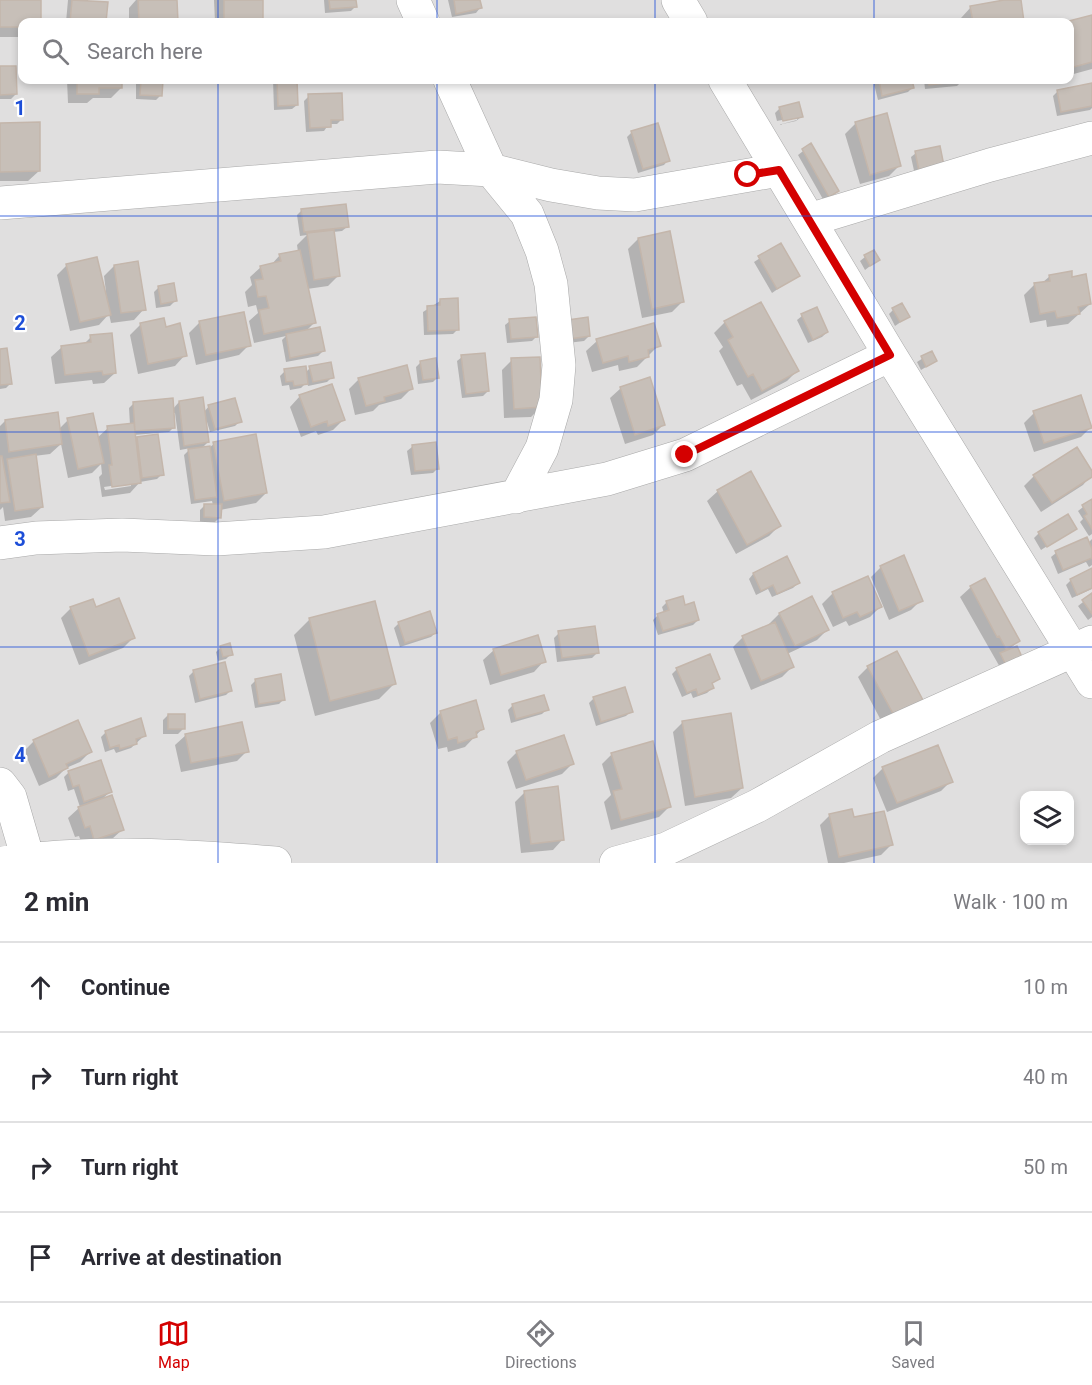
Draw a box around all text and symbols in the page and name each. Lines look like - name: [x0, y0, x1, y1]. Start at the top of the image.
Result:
- search box: [18, 18, 1074, 84]
- icon: search: [39, 35, 72, 68]
- text: Search here: [87, 39, 203, 64]
- text: 1: [14, 96, 26, 120]
- route start: [734, 161, 760, 187]
- text: 2: [14, 311, 26, 335]
- route end: [671, 441, 697, 467]
- text: 3: [14, 527, 26, 551]
- text: 4: [14, 743, 26, 767]
- map controls: [1020, 791, 1074, 845]
- button: layers: [1020, 791, 1074, 845]
- text: 2 min: [24, 887, 89, 917]
- text: Walk · 100 m: [953, 890, 1068, 914]
- icon: ahead: [24, 971, 57, 1004]
- text: Continue: [81, 975, 170, 1000]
- text: 10 m: [1023, 975, 1068, 999]
- icon: right: [24, 1061, 57, 1094]
- text: Turn right: [81, 1065, 178, 1090]
- text: 40 m: [1023, 1065, 1068, 1089]
- icon: right: [24, 1151, 57, 1184]
- text: Turn right: [81, 1155, 178, 1180]
- text: 50 m: [1023, 1155, 1068, 1179]
- icon: arrive: [24, 1241, 57, 1274]
- text: Arrive at destination: [81, 1245, 282, 1270]
- tab: Map: [157, 1317, 190, 1372]
- tab: Directions: [505, 1317, 577, 1372]
- tab: Saved: [891, 1317, 935, 1372]

